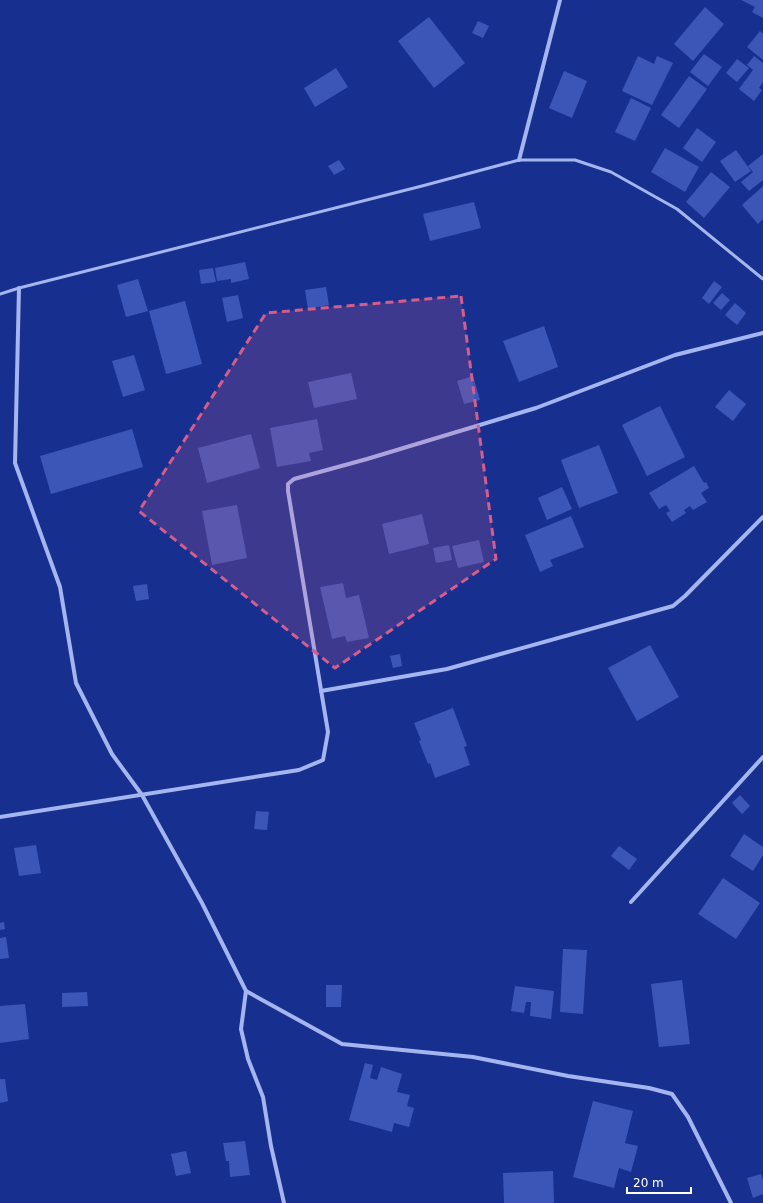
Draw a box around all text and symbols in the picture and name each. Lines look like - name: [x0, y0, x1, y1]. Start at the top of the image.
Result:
- scale bar: [627, 1169, 691, 1195]
- text: 20 m: [633, 1176, 664, 1190]

